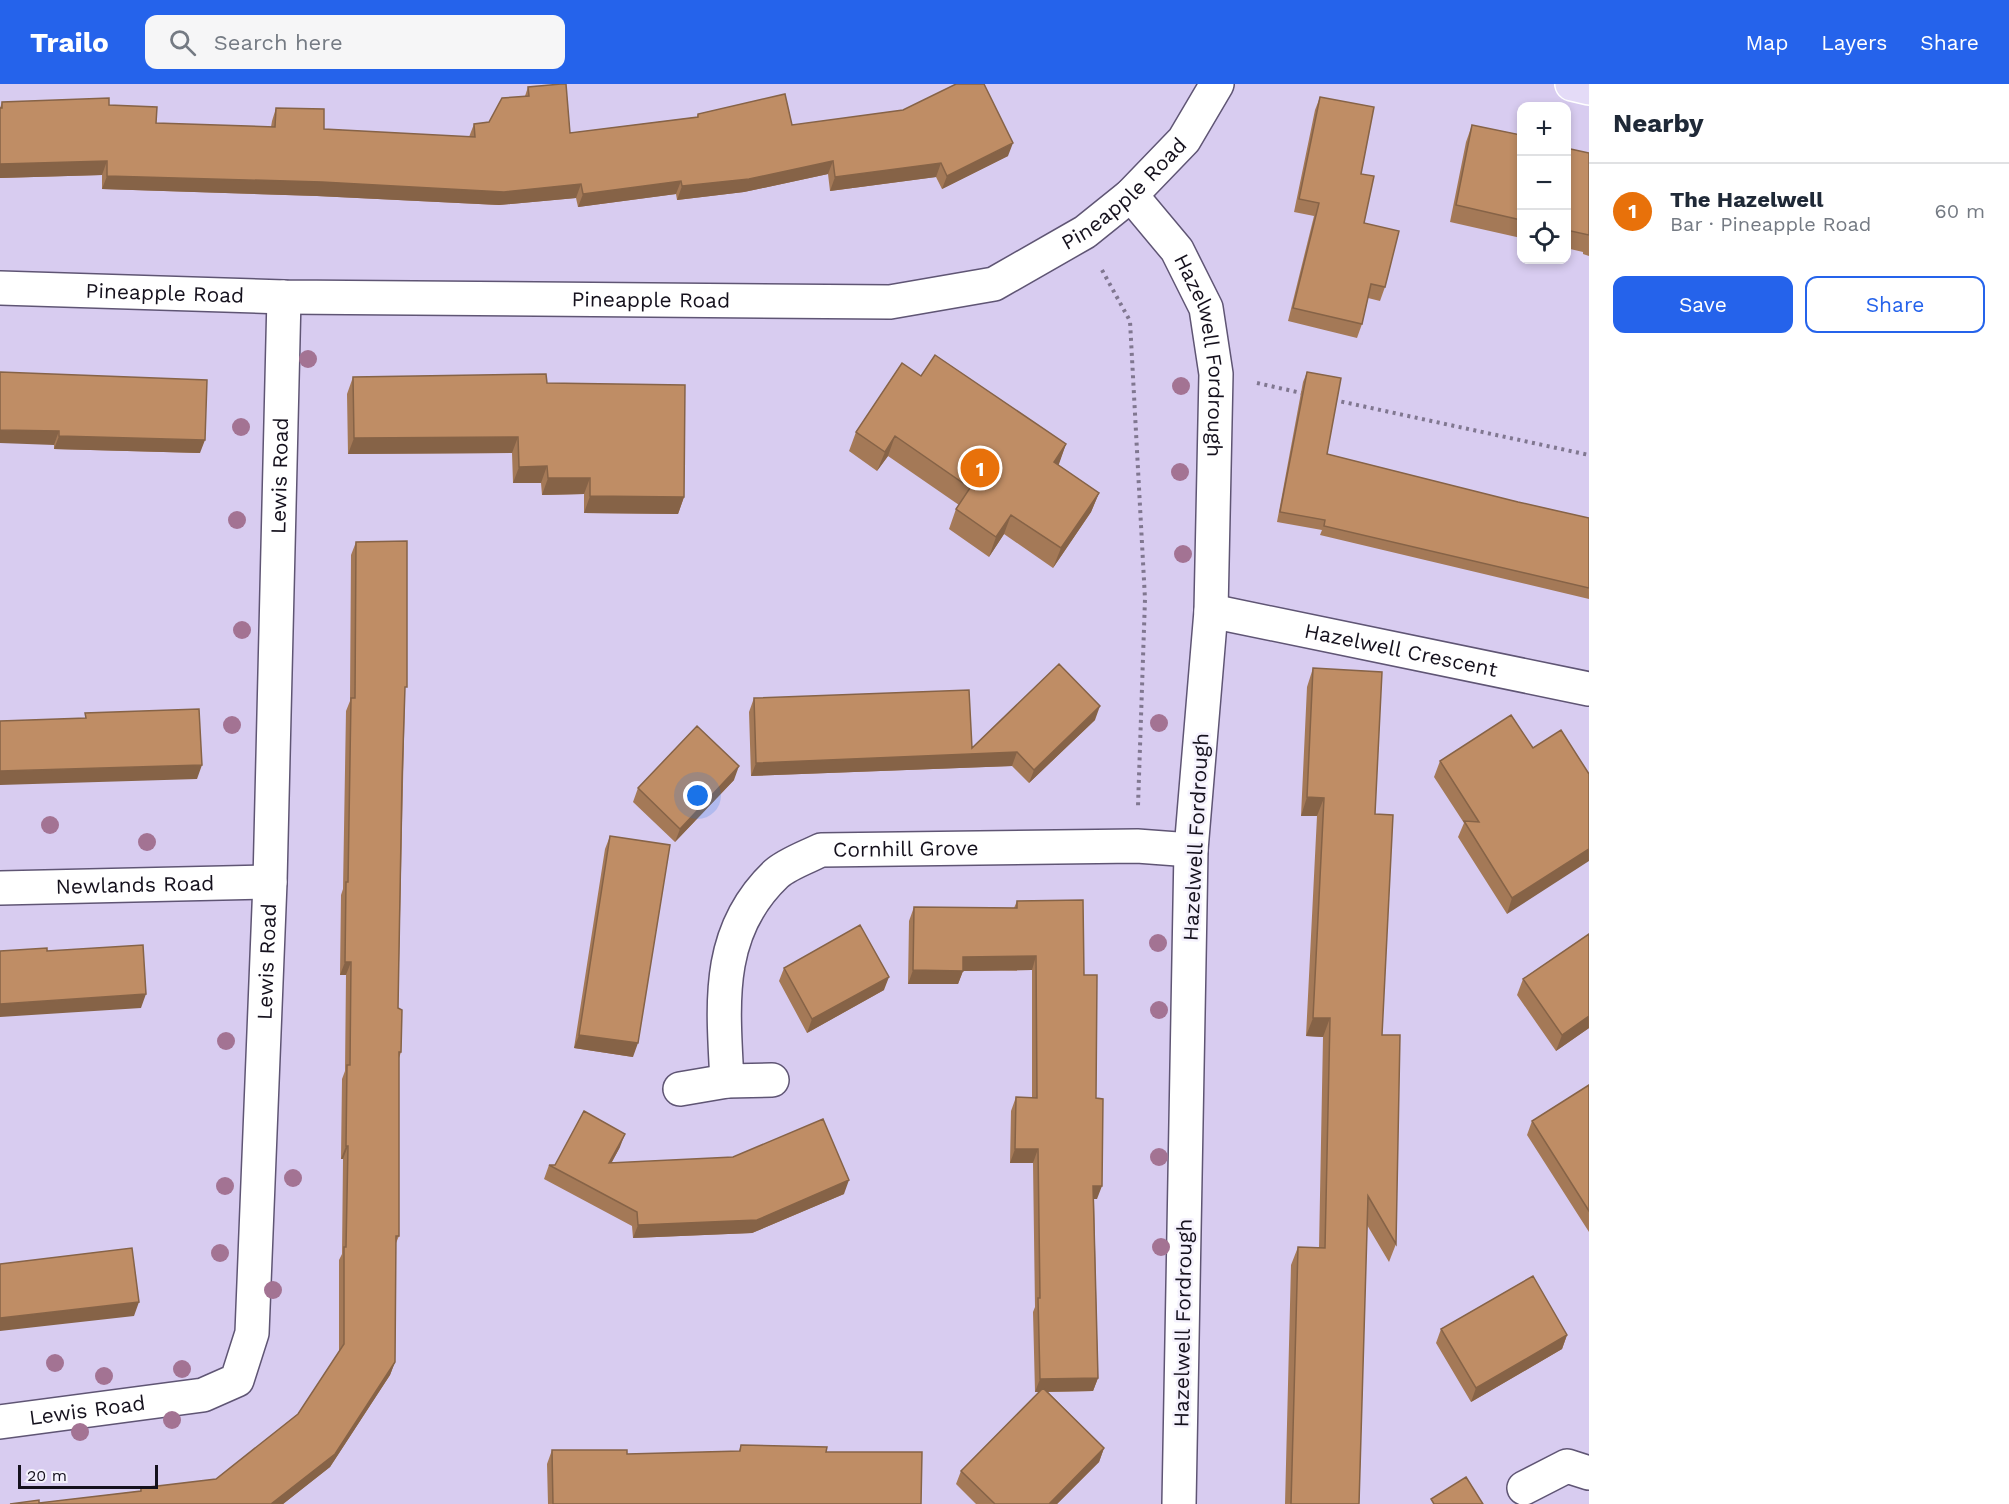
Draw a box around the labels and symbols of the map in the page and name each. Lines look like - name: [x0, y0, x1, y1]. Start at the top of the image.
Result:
- street label: Pineapple Road: [1057, 132, 1192, 255]
- street label: Hazelwell Fordrough: [1169, 249, 1229, 457]
- street label: Pineapple Road: [85, 278, 245, 308]
- street label: Pineapple Road: [571, 286, 730, 313]
- street label: Lewis Road: [265, 417, 293, 534]
- pin: 1: [960, 446, 1000, 490]
- street label: Hazelwell Crescent: [1302, 618, 1500, 682]
- street label: Hazelwell Fordrough: [1178, 732, 1213, 942]
- your location: [683, 781, 712, 810]
- street label: Cornhill Grove: [833, 835, 979, 862]
- street label: Newlands Road: [55, 870, 215, 899]
- street label: Lewis Road: [252, 903, 281, 1020]
- street label: Hazelwell Fordrough: [1168, 1218, 1197, 1428]
- street label: Lewis Road: [28, 1390, 147, 1430]
- scale bar: [18, 1462, 158, 1490]

